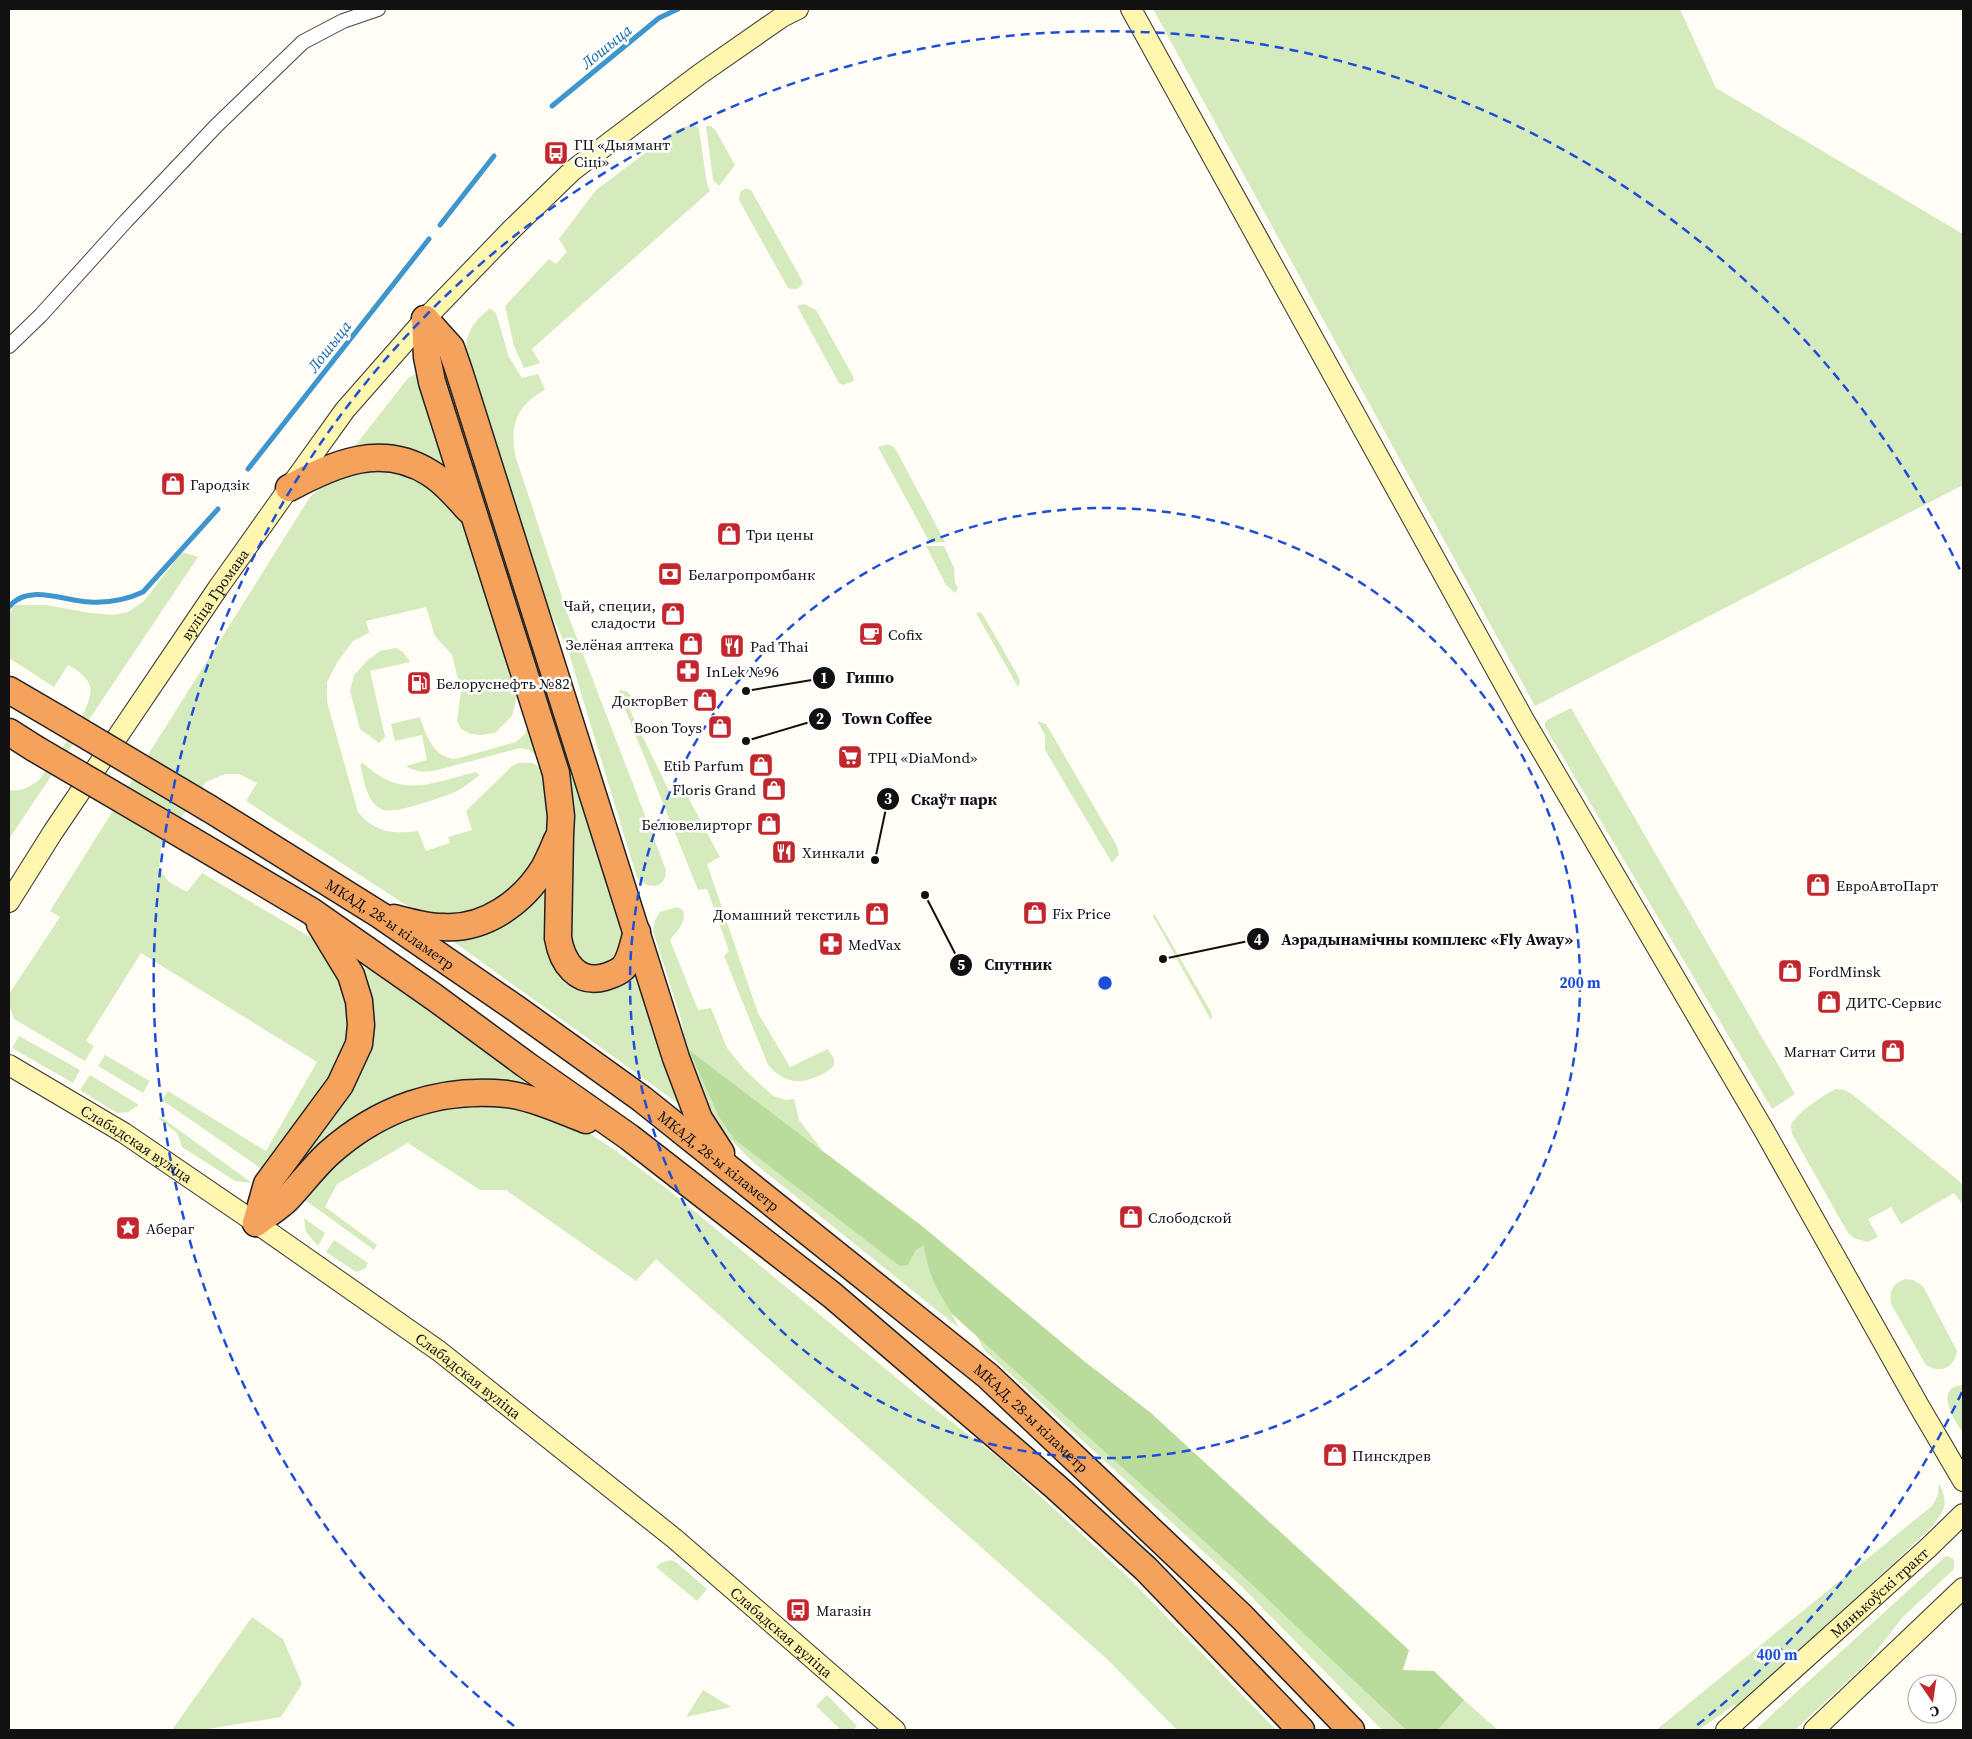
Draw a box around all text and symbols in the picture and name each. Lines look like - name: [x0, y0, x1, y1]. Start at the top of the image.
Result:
- water label: Лошыца: [575, 18, 637, 74]
- place label: ГЦ «Дыямант Сіці»: [574, 134, 670, 172]
- bus stop icon: ГЦ «Дыямант Сіці»: [543, 140, 569, 166]
- water label: Лошыца: [301, 315, 356, 377]
- shop icon: Гародзік: [160, 471, 186, 497]
- place label: Гародзік: [190, 474, 250, 495]
- shop icon: Три цены: [716, 521, 742, 547]
- place label: Три цены: [746, 524, 814, 545]
- street label: вуліца Громава: [175, 544, 254, 644]
- bank icon: Белагропромбанк: [657, 561, 683, 587]
- place label: Белагропромбанк: [688, 564, 816, 585]
- place label: Чай, специи, сладости: [563, 595, 656, 633]
- shop icon: Чай, специи, сладости: [660, 601, 686, 627]
- cafe icon: Cofix: [858, 621, 884, 647]
- place label: Cofix: [888, 624, 923, 645]
- shop icon: Зелёная аптека: [678, 631, 704, 657]
- restaurant icon: Pad Thai: [719, 633, 745, 659]
- place label: Зелёная аптека: [566, 634, 674, 655]
- place label: Pad Thai: [750, 636, 808, 657]
- pharmacy icon: InLek №96: [675, 658, 701, 684]
- place label: InLek №96: [706, 661, 779, 682]
- callout: Гиппо: [811, 662, 904, 693]
- text: Гиппо: [846, 666, 894, 688]
- text: 1: [820, 667, 828, 688]
- fuel station icon: Белоруснефть №82: [406, 670, 432, 696]
- place label: Белоруснефть №82: [436, 673, 570, 694]
- shop icon: ДокторВет: [692, 687, 718, 713]
- place label: ДокторВет: [612, 690, 688, 711]
- callout: Town Coffee: [807, 703, 942, 734]
- text: Town Coffee: [842, 707, 932, 729]
- text: 2: [816, 708, 824, 729]
- shop icon: Boon Toys: [707, 714, 733, 740]
- place label: Boon Toys: [634, 717, 702, 738]
- supermarket icon: ТРЦ «DiaMond»: [837, 744, 863, 770]
- place label: ТРЦ «DiaMond»: [868, 747, 977, 768]
- shop icon: Etib Parfum: [748, 752, 774, 778]
- place label: Etib Parfum: [663, 755, 744, 776]
- shop icon: Floris Grand: [761, 776, 787, 802]
- place label: Floris Grand: [672, 779, 756, 800]
- callout: Скаўт парк: [876, 784, 1007, 815]
- text: 3: [884, 788, 892, 809]
- text: Скаўт парк: [911, 788, 998, 810]
- shop icon: Белювелирторг: [756, 811, 782, 837]
- place label: Белювелирторг: [641, 814, 752, 835]
- restaurant icon: Хинкали: [771, 839, 797, 865]
- place label: Хинкали: [802, 842, 865, 863]
- shop icon: ЕвроАвтоПарт: [1805, 872, 1831, 898]
- street label: МКАД, 28-ы кіламетр: [322, 874, 459, 974]
- place label: ЕвроАвтоПарт: [1836, 875, 1938, 896]
- shop icon: Fix Price: [1022, 900, 1048, 926]
- shop icon: Домашний текстиль: [864, 901, 890, 927]
- place label: Fix Price: [1052, 903, 1111, 924]
- place label: Домашний текстиль: [713, 904, 860, 925]
- callout: Аэрадынамічны комплекс «Fly Away»: [1246, 924, 1583, 955]
- text: Аэрадынамічны комплекс «Fly Away»: [1281, 928, 1573, 950]
- text: 4: [1254, 929, 1262, 950]
- pharmacy icon: MedVax: [818, 931, 844, 957]
- place label: MedVax: [848, 934, 901, 955]
- callout: Спутник: [949, 949, 1061, 980]
- text: Спутник: [984, 953, 1052, 975]
- text: 5: [957, 954, 965, 975]
- shop icon: FordMinsk: [1777, 958, 1803, 984]
- place label: FordMinsk: [1808, 961, 1881, 982]
- text: 200 m: [1559, 972, 1601, 993]
- centre of rings: [1096, 974, 1114, 992]
- shop icon: ДИТС-Сервис: [1816, 989, 1842, 1015]
- place label: ДИТС-Сервис: [1846, 992, 1942, 1013]
- shop icon: Магнат Cити: [1880, 1038, 1906, 1064]
- place label: Магнат Cити: [1784, 1041, 1876, 1062]
- street label: Слабадская вуліца: [77, 1099, 197, 1188]
- street label: МКАД, 28-ы кіламетр: [654, 1105, 784, 1216]
- shop icon: Слободской: [1118, 1204, 1144, 1230]
- place label: Слободской: [1148, 1207, 1232, 1228]
- place icon: Абераг: [115, 1215, 141, 1241]
- place label: Абераг: [146, 1218, 195, 1239]
- street label: Слабадская вуліца: [411, 1327, 526, 1424]
- street label: МКАД, 28-ы кіламетр: [970, 1358, 1094, 1477]
- shop icon: Пинскдрев: [1322, 1442, 1348, 1468]
- place label: Пинскдрев: [1352, 1445, 1431, 1466]
- street label: Мянькоўскі тракт: [1825, 1542, 1933, 1642]
- street label: Слабадская вуліца: [726, 1581, 838, 1682]
- bus stop icon: Магазін: [785, 1597, 811, 1623]
- place label: Магазін: [816, 1600, 872, 1621]
- text: 400 m: [1756, 1644, 1798, 1665]
- north arrow: [1907, 1674, 1957, 1724]
- text: С: [1928, 1701, 1941, 1722]

